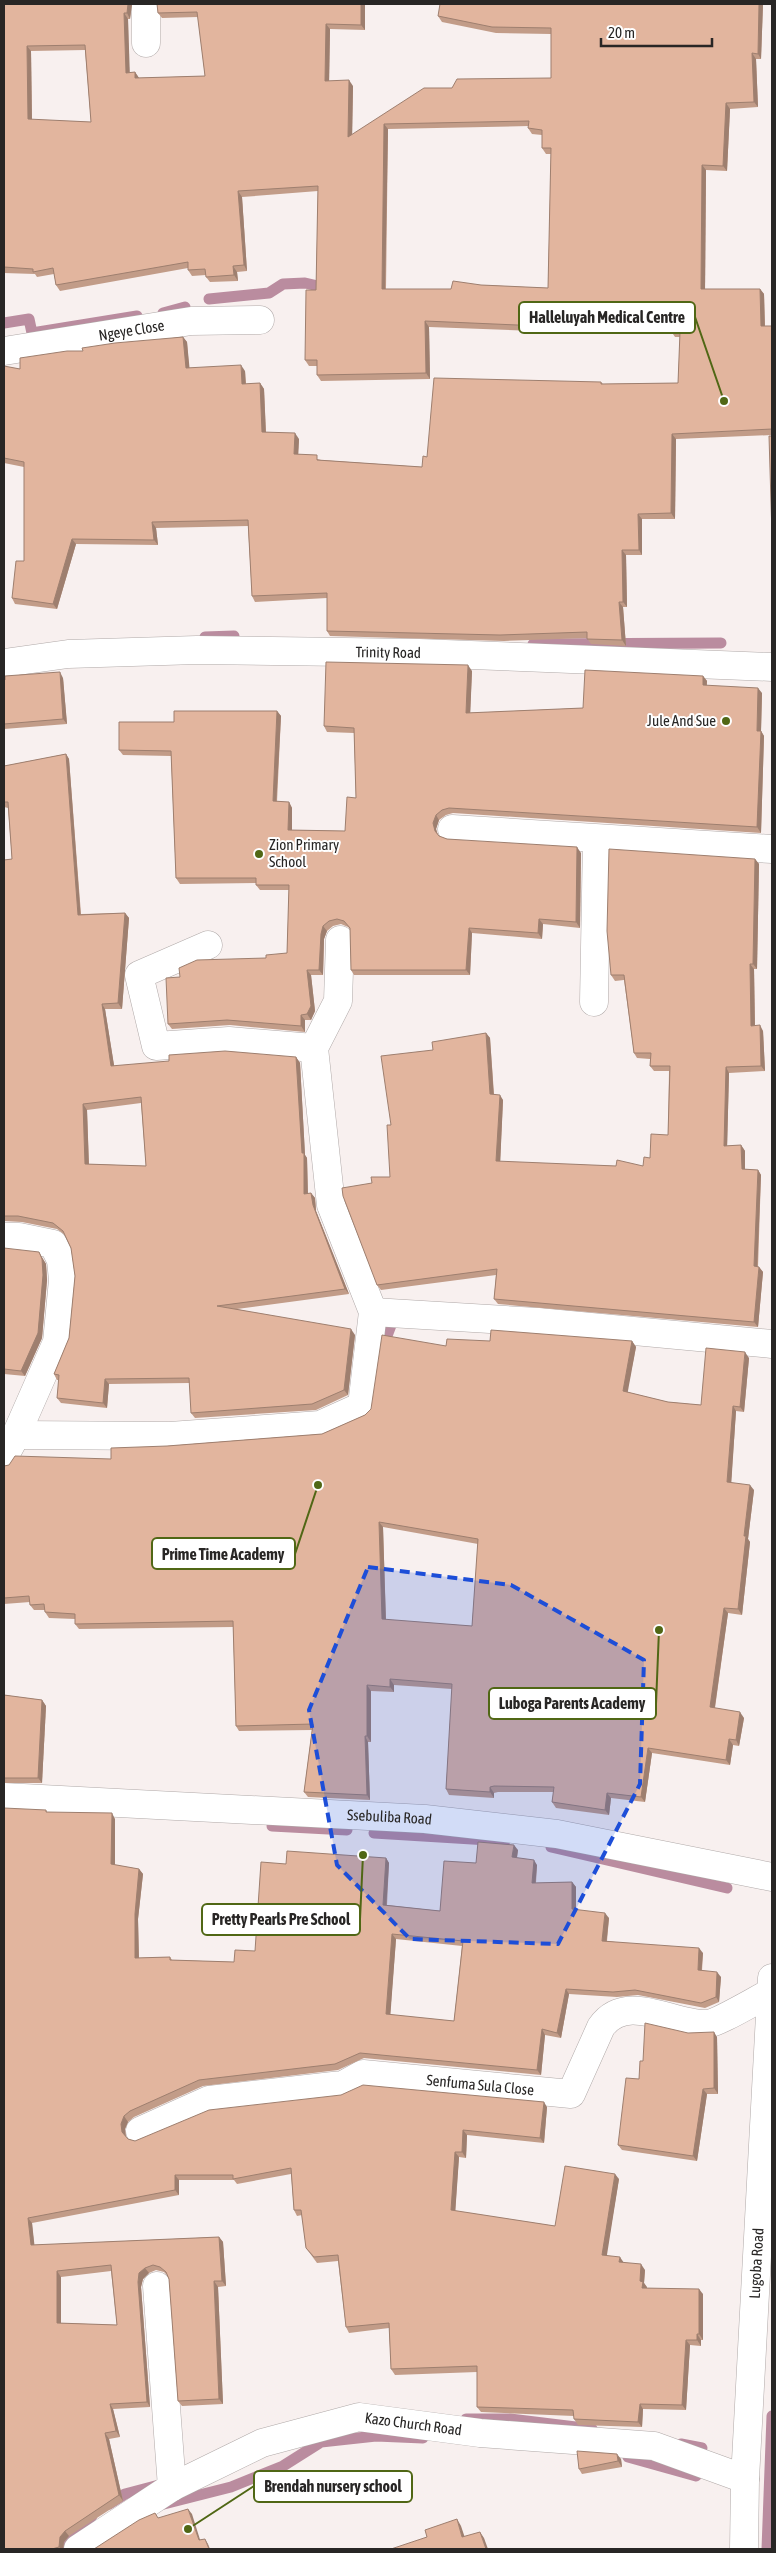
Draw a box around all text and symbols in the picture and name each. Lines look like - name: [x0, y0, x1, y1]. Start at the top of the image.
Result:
- scale bar: [601, 15, 712, 47]
- text: 20 m: [608, 24, 635, 41]
- callout: Halleluyah Medical Centre: [519, 302, 695, 333]
- text: Halleluyah Medical Centre: [529, 308, 685, 326]
- street label: Ngeye Close: [97, 316, 166, 344]
- street label: Trinity Road: [355, 643, 421, 661]
- place label: Jule And Sue: [647, 712, 716, 729]
- marker: Jule And Sue: [720, 715, 732, 727]
- place label: Zion Primary School: [269, 836, 339, 870]
- marker: Zion Primary School: [253, 848, 265, 860]
- callout: Prime Time Academy: [152, 1538, 295, 1569]
- text: Prime Time Academy: [162, 1545, 285, 1563]
- callout: Luboga Parents Academy: [489, 1688, 656, 1719]
- text: Luboga Parents Academy: [499, 1694, 646, 1712]
- street label: Ssebuliba Road: [347, 1806, 433, 1828]
- callout: Pretty Pearls Pre School: [202, 1904, 360, 1935]
- text: Pretty Pearls Pre School: [212, 1910, 351, 1928]
- street label: Senfuma Sula Close: [426, 2071, 535, 2098]
- street label: Lugoba Road: [746, 2227, 767, 2299]
- street label: Kazo Church Road: [364, 2409, 463, 2439]
- callout: Brendah nursery school: [254, 2471, 412, 2502]
- text: Brendah nursery school: [264, 2477, 403, 2495]

